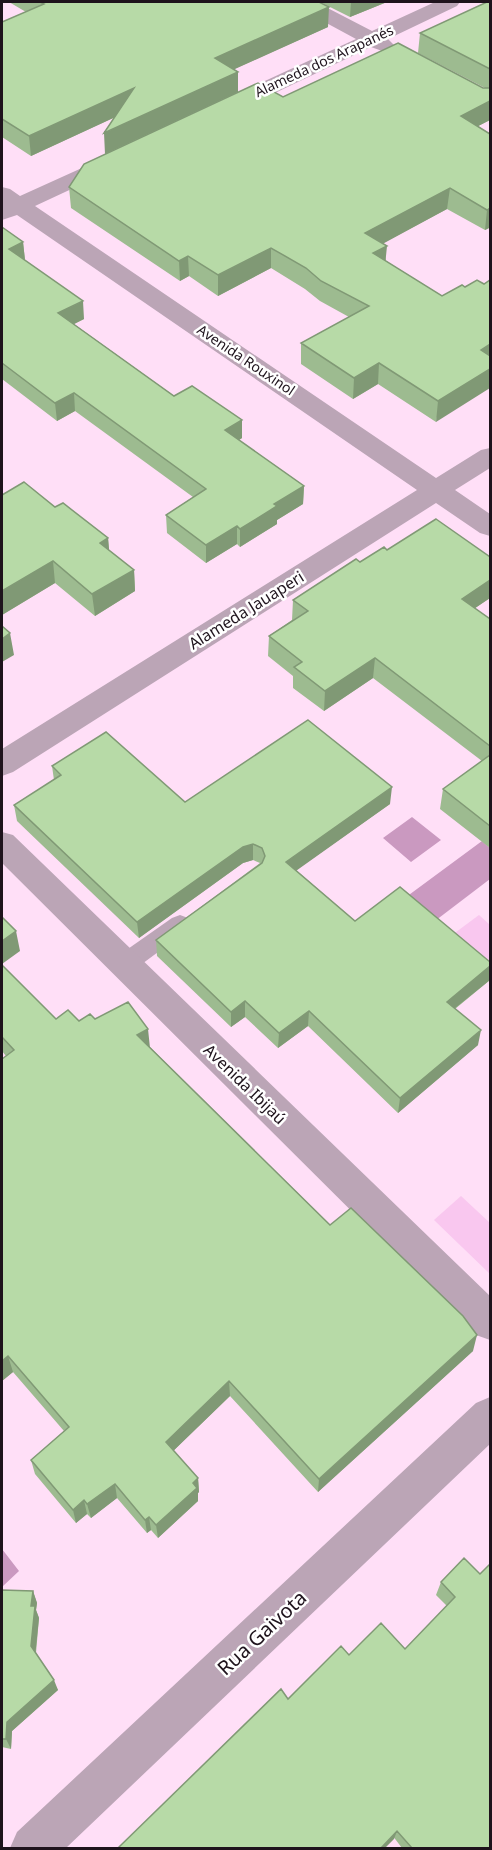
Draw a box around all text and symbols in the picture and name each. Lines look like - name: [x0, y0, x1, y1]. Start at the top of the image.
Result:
- street label: Alameda dos Arapanés: [251, 20, 396, 101]
- street label: Avenida Rouxinol: [194, 320, 299, 399]
- street label: Alameda Jauaperi: [184, 566, 308, 654]
- street label: Avenida Ibijaú: [199, 1039, 291, 1129]
- street label: Rua Gaivota: [211, 1584, 312, 1681]

